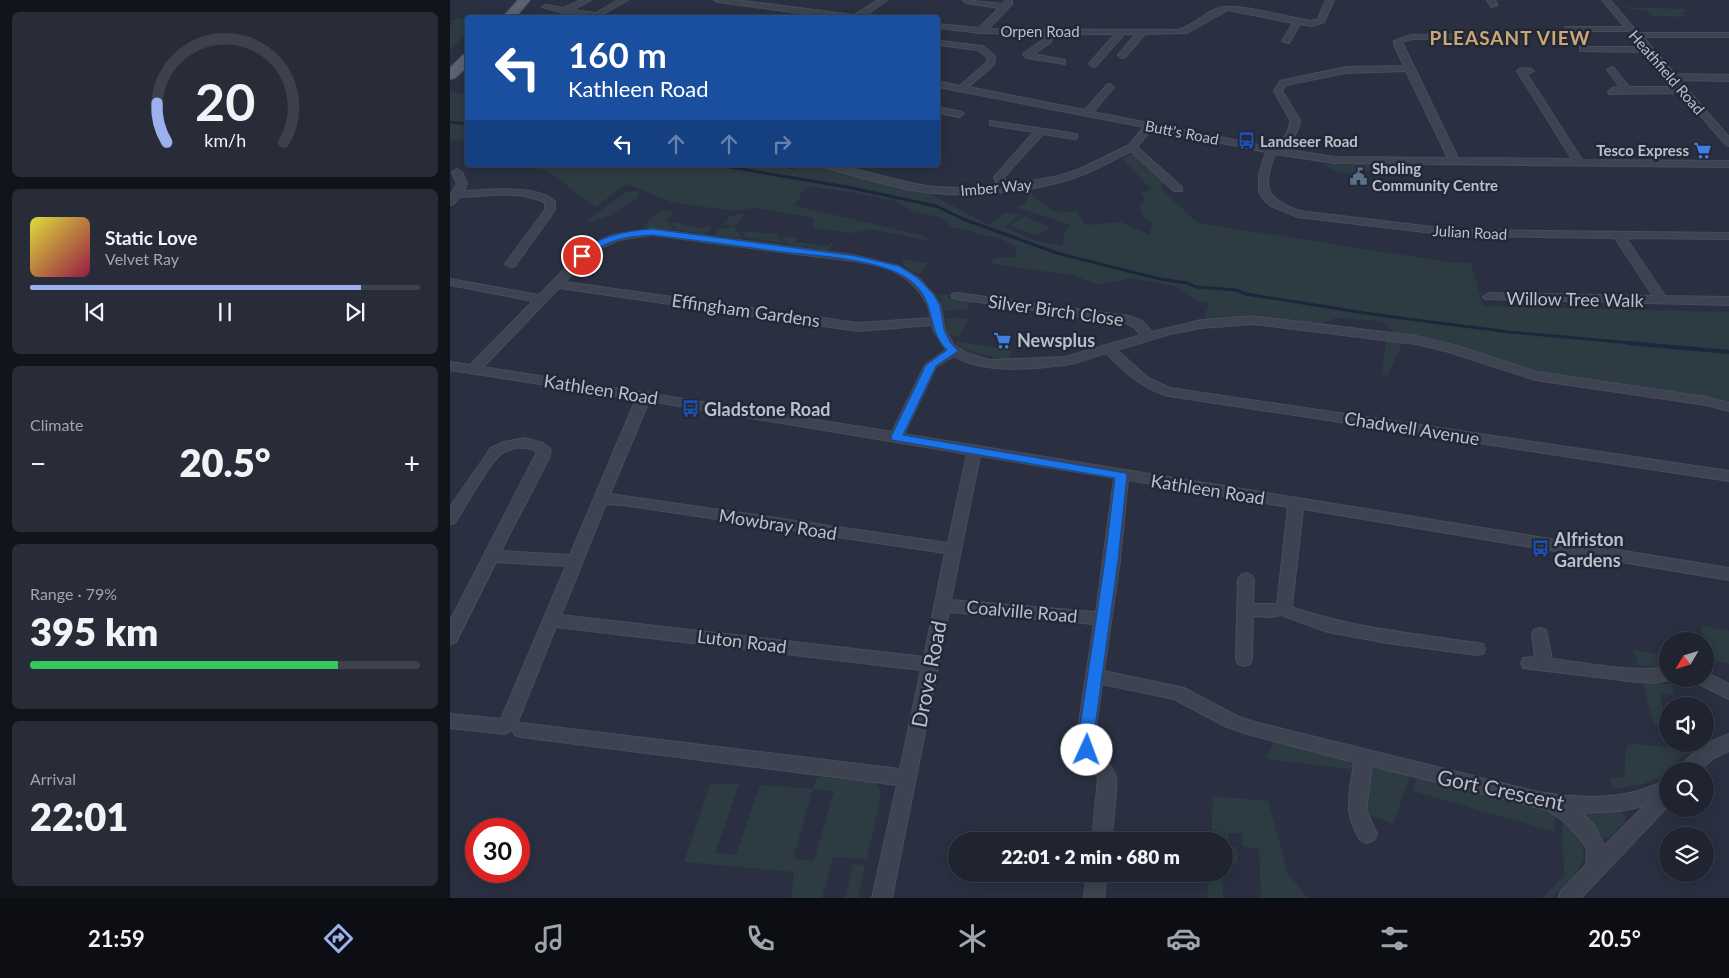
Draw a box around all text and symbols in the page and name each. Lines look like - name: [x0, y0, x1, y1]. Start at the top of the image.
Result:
- street label: Orpen Road: [1000, 22, 1080, 40]
- district label: PLEASANT VIEW: [1429, 26, 1591, 49]
- street label: Heathfield Road: [1626, 26, 1708, 118]
- text: 160 m: [568, 33, 667, 75]
- icon: left: [485, 35, 550, 100]
- text: 20: [195, 70, 255, 132]
- text: Kathleen Road: [568, 75, 709, 102]
- street label: Butt's Road: [1144, 116, 1220, 148]
- text: km/h: [204, 129, 246, 151]
- icon: left: [609, 130, 637, 158]
- icon: ahead: [662, 130, 690, 158]
- icon: ahead: [715, 130, 743, 158]
- icon: right: [768, 130, 796, 158]
- bus stop icon: Landseer Road: [1236, 131, 1256, 151]
- place label: Landseer Road: [1260, 132, 1358, 150]
- supermarket icon: Tesco Express: [1693, 140, 1713, 160]
- place label: Tesco Express: [1596, 141, 1689, 159]
- place label: Sholing Community Centre: [1372, 159, 1498, 194]
- public building icon: Sholing Community Centre: [1348, 167, 1368, 187]
- street label: Imber Way: [960, 175, 1033, 199]
- street label: Julian Road: [1432, 221, 1508, 243]
- text: Static Love: [105, 226, 197, 249]
- pin: [561, 235, 603, 277]
- icon: arrive: [568, 242, 596, 270]
- text: Velvet Ray: [105, 249, 179, 268]
- street label: Willow Tree Walk: [1506, 287, 1645, 311]
- street label: Effingham Gardens: [670, 289, 822, 331]
- street label: Silver Birch Close: [987, 290, 1125, 330]
- icon: previous: [81, 298, 109, 326]
- icon: pause: [211, 298, 239, 326]
- icon: next: [341, 298, 369, 326]
- place label: Newsplus: [1017, 329, 1095, 351]
- supermarket icon: Newsplus: [993, 330, 1013, 350]
- street label: Kathleen Road: [542, 369, 660, 409]
- place label: Gladstone Road: [704, 398, 831, 420]
- bus stop icon: Gladstone Road: [680, 399, 700, 419]
- street label: Chadwell Avenue: [1343, 406, 1481, 450]
- text: Climate: [30, 415, 83, 434]
- text: 20.5°: [179, 439, 271, 485]
- text: −: [30, 446, 46, 480]
- text: +: [404, 446, 420, 480]
- street label: Kathleen Road: [1149, 469, 1267, 509]
- street label: Mowbray Road: [717, 504, 839, 544]
- place label: Alfriston Gardens: [1553, 528, 1624, 571]
- bus stop icon: Alfriston Gardens: [1530, 539, 1550, 559]
- text: Range · 79%: [30, 584, 117, 603]
- street label: Coalville Road: [966, 595, 1078, 627]
- text: 395 km: [30, 608, 158, 654]
- street label: Drove Road: [905, 619, 951, 729]
- street label: Luton Road: [696, 625, 788, 657]
- north arrow: [1659, 632, 1714, 688]
- map controls: [1659, 632, 1714, 882]
- button: sound: [1659, 697, 1714, 752]
- position arrow: [1060, 723, 1112, 775]
- button: search: [1659, 762, 1714, 817]
- street label: Gort Crescent: [1435, 763, 1567, 815]
- text: Arrival: [30, 769, 76, 788]
- text: 22:01: [30, 793, 128, 839]
- speed limit sign: 30: [465, 818, 530, 883]
- button: layers: [1659, 827, 1714, 882]
- text: 22:01 · 2 min · 680 m: [1001, 845, 1180, 868]
- icon: directions: [321, 921, 356, 956]
- icon: music: [532, 921, 567, 956]
- icon: phone: [743, 921, 778, 956]
- icon: climate: [955, 921, 990, 956]
- icon: car: [1166, 921, 1201, 956]
- icon: filters: [1377, 921, 1412, 956]
- text: 21:59: [88, 925, 145, 952]
- text: 20.5°: [1588, 925, 1641, 952]

